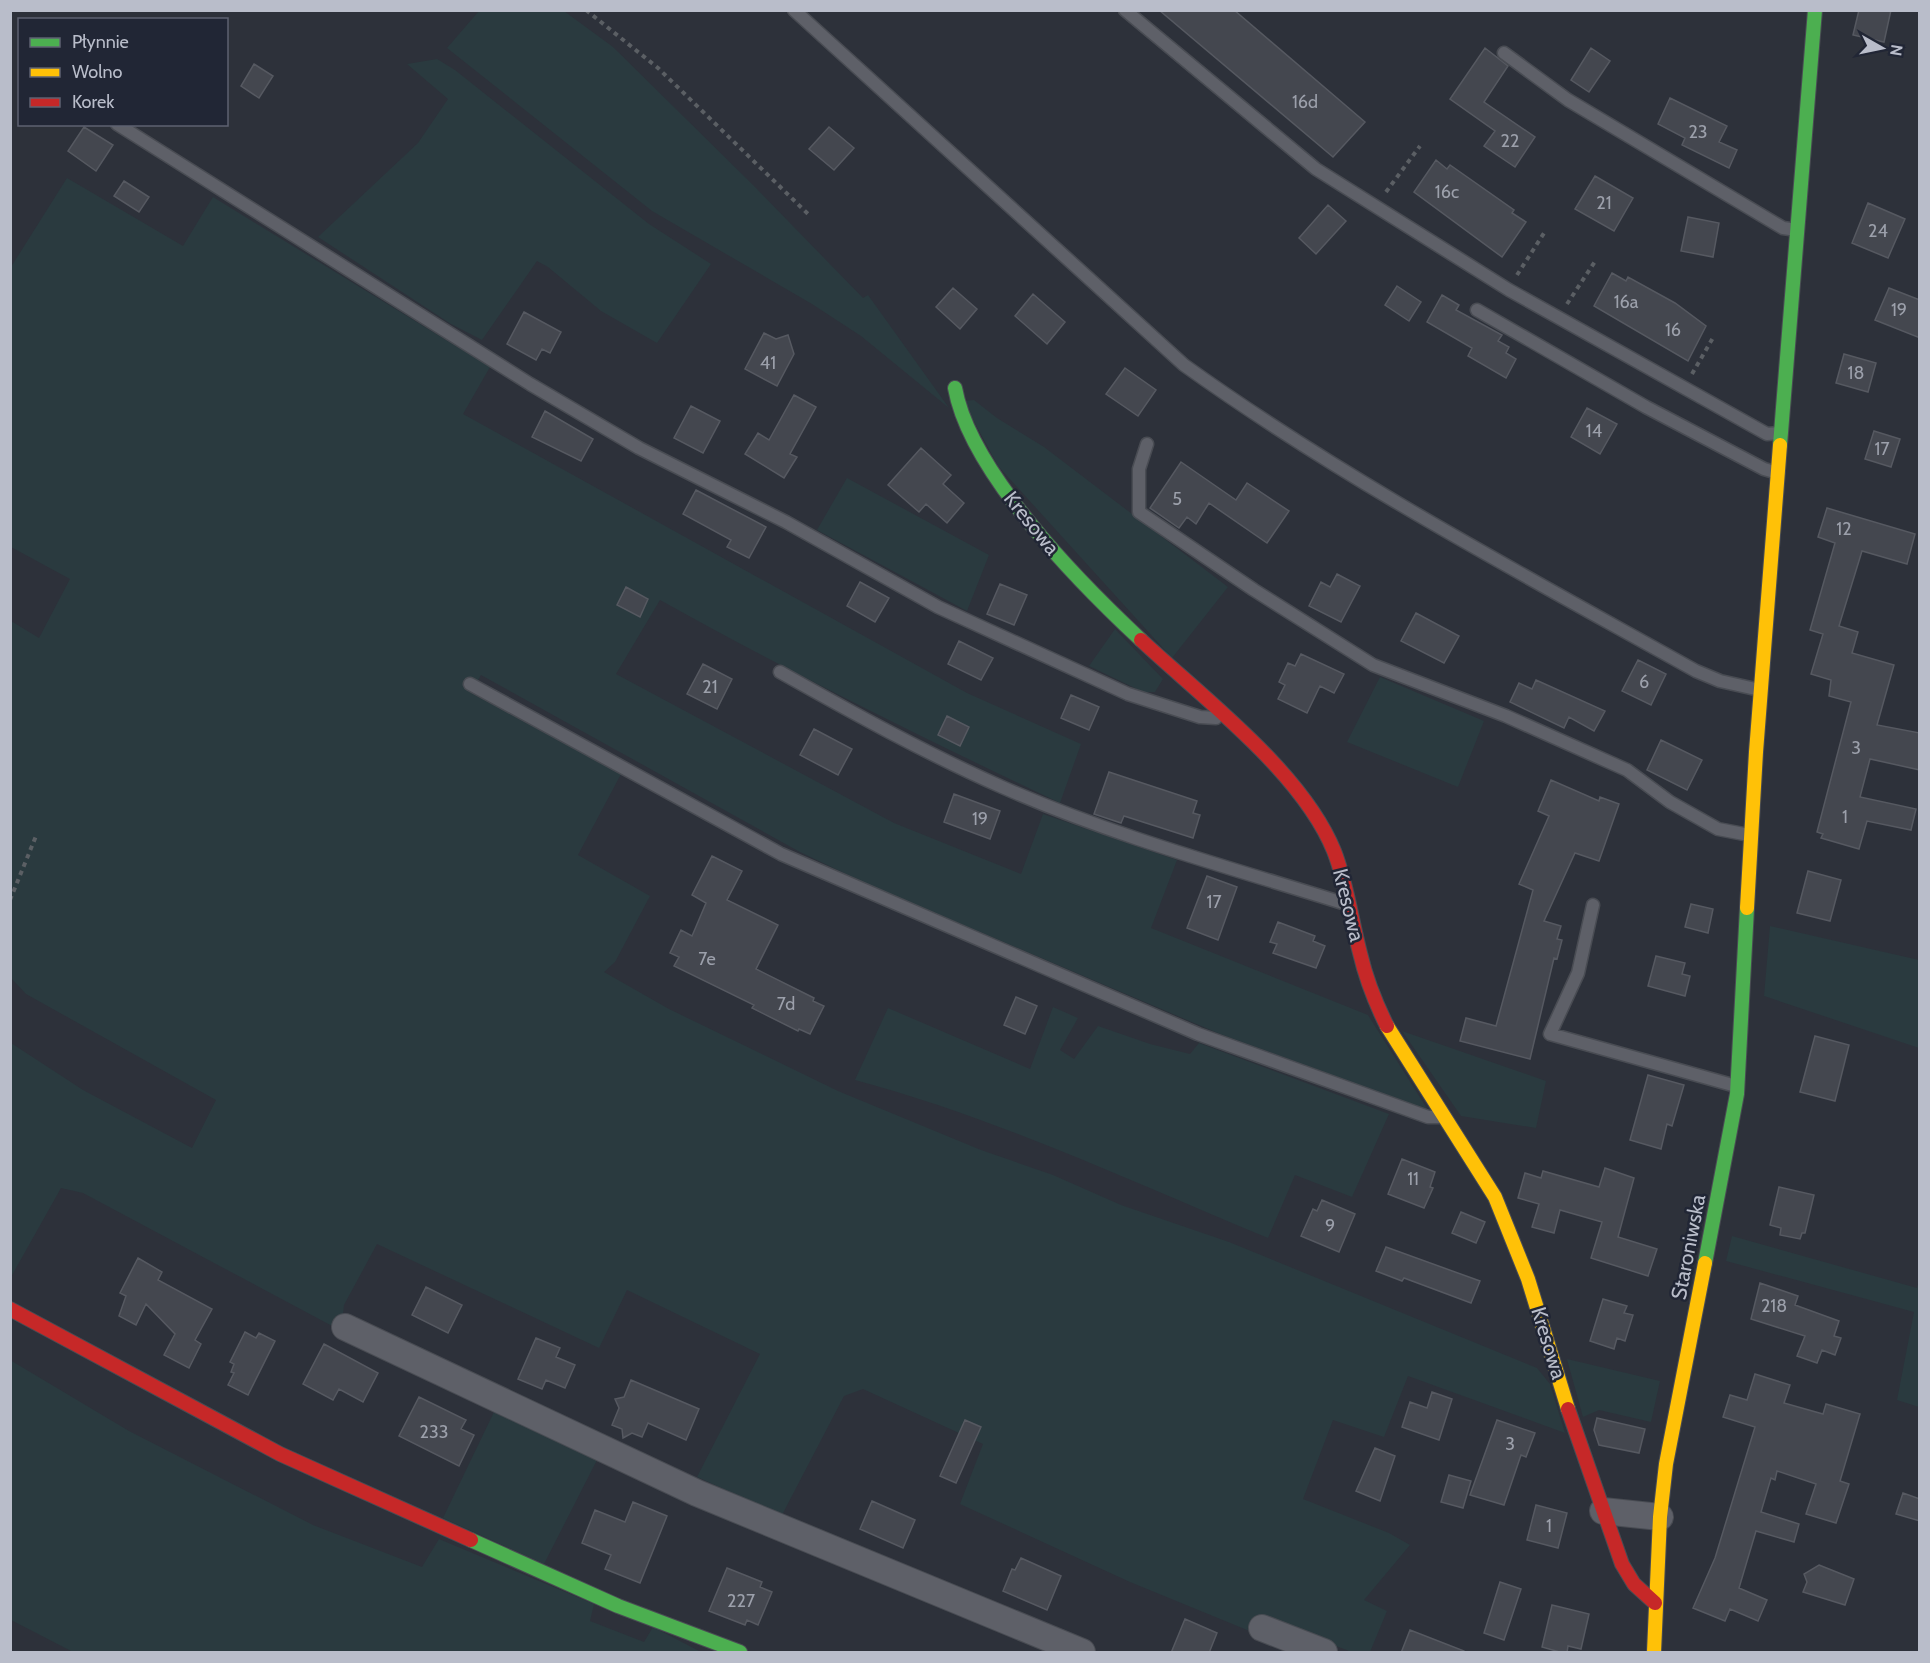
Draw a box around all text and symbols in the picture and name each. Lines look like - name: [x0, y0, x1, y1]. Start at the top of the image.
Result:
- legend: [18, 18, 228, 126]
- north arrow: [1852, 18, 1912, 78]
- text: Płynnie: [72, 31, 129, 53]
- text: N: [1886, 43, 1907, 57]
- text: Wolno: [72, 61, 123, 83]
- text: Korek: [72, 91, 115, 113]
- house number: 16d: [1292, 91, 1318, 113]
- house number: 23: [1688, 121, 1708, 143]
- house number: 22: [1501, 130, 1519, 152]
- house number: 16c: [1435, 181, 1459, 203]
- house number: 21: [1596, 192, 1612, 214]
- house number: 24: [1868, 220, 1888, 242]
- house number: 16a: [1614, 291, 1639, 313]
- house number: 19: [1891, 299, 1907, 321]
- house number: 16: [1665, 319, 1681, 341]
- house number: 41: [760, 352, 776, 374]
- house number: 18: [1848, 362, 1864, 384]
- house number: 14: [1586, 420, 1602, 442]
- house number: 17: [1875, 438, 1889, 460]
- street label: Kresowa: [999, 486, 1065, 560]
- house number: 5: [1172, 488, 1182, 510]
- house number: 12: [1836, 518, 1852, 540]
- house number: 6: [1639, 671, 1649, 693]
- house number: 21: [702, 676, 718, 698]
- house number: 3: [1851, 737, 1861, 759]
- house number: 1: [1842, 806, 1848, 828]
- house number: 19: [972, 808, 988, 830]
- street label: Kresowa: [1328, 866, 1370, 944]
- house number: 17: [1207, 891, 1221, 913]
- house number: 7e: [698, 948, 716, 970]
- house number: 7d: [777, 993, 795, 1015]
- house number: 11: [1407, 1168, 1419, 1190]
- street label: Staroniwska: [1666, 1192, 1710, 1302]
- house number: 9: [1325, 1215, 1335, 1237]
- house number: 218: [1761, 1295, 1787, 1317]
- street label: Kresowa: [1526, 1304, 1572, 1382]
- house number: 233: [420, 1421, 448, 1443]
- house number: 3: [1505, 1433, 1515, 1455]
- house number: 1: [1546, 1515, 1552, 1537]
- house number: 227: [727, 1590, 755, 1612]

